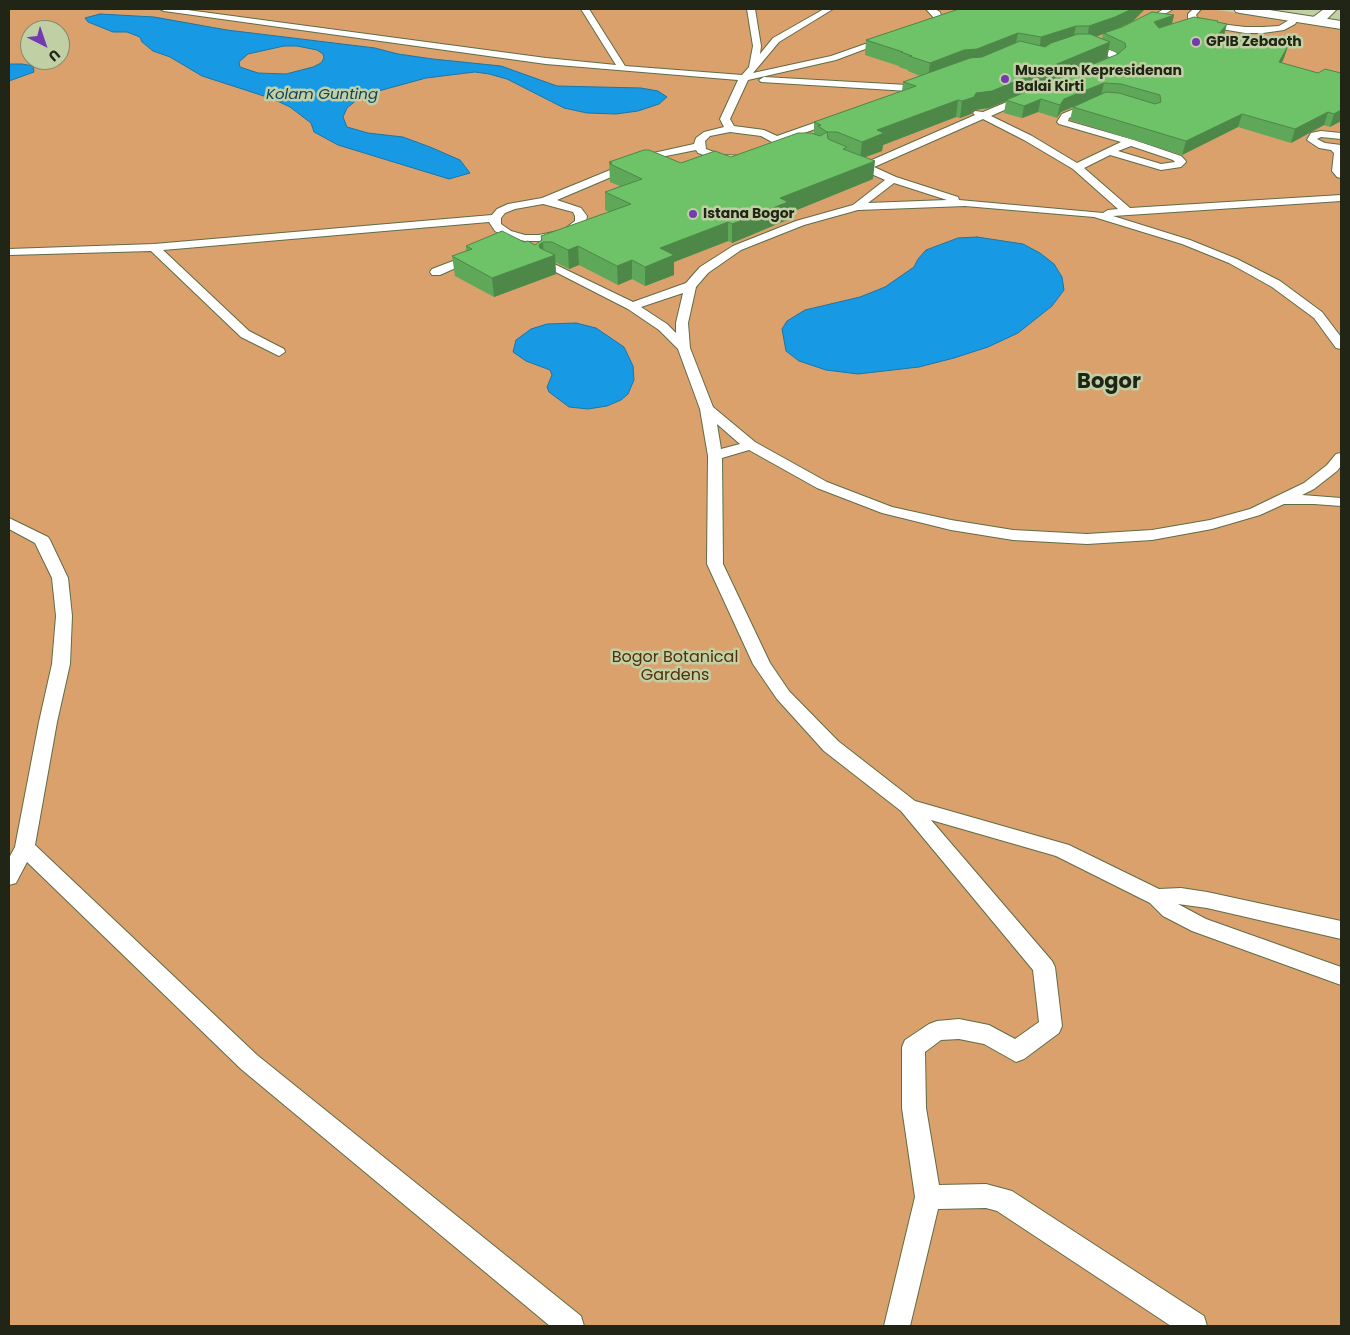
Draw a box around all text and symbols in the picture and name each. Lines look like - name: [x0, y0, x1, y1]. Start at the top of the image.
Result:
- north arrow: [20, 20, 70, 70]
- place label: GPIB Zebaoth: [1206, 34, 1302, 50]
- marker: GPIB Zebaoth: [1190, 36, 1202, 48]
- text: U: [44, 45, 64, 66]
- place label: Museum Kepresidenan Balai Kirti: [1015, 63, 1182, 95]
- marker: Museum Kepresidenan Balai Kirti: [999, 73, 1011, 85]
- water label: Kolam Gunting: [266, 86, 378, 104]
- place label: Istana Bogor: [703, 206, 795, 222]
- marker: Istana Bogor: [687, 208, 699, 220]
- district label: Bogor: [1077, 370, 1141, 396]
- park label: Bogor Botanical Gardens: [612, 648, 738, 686]

